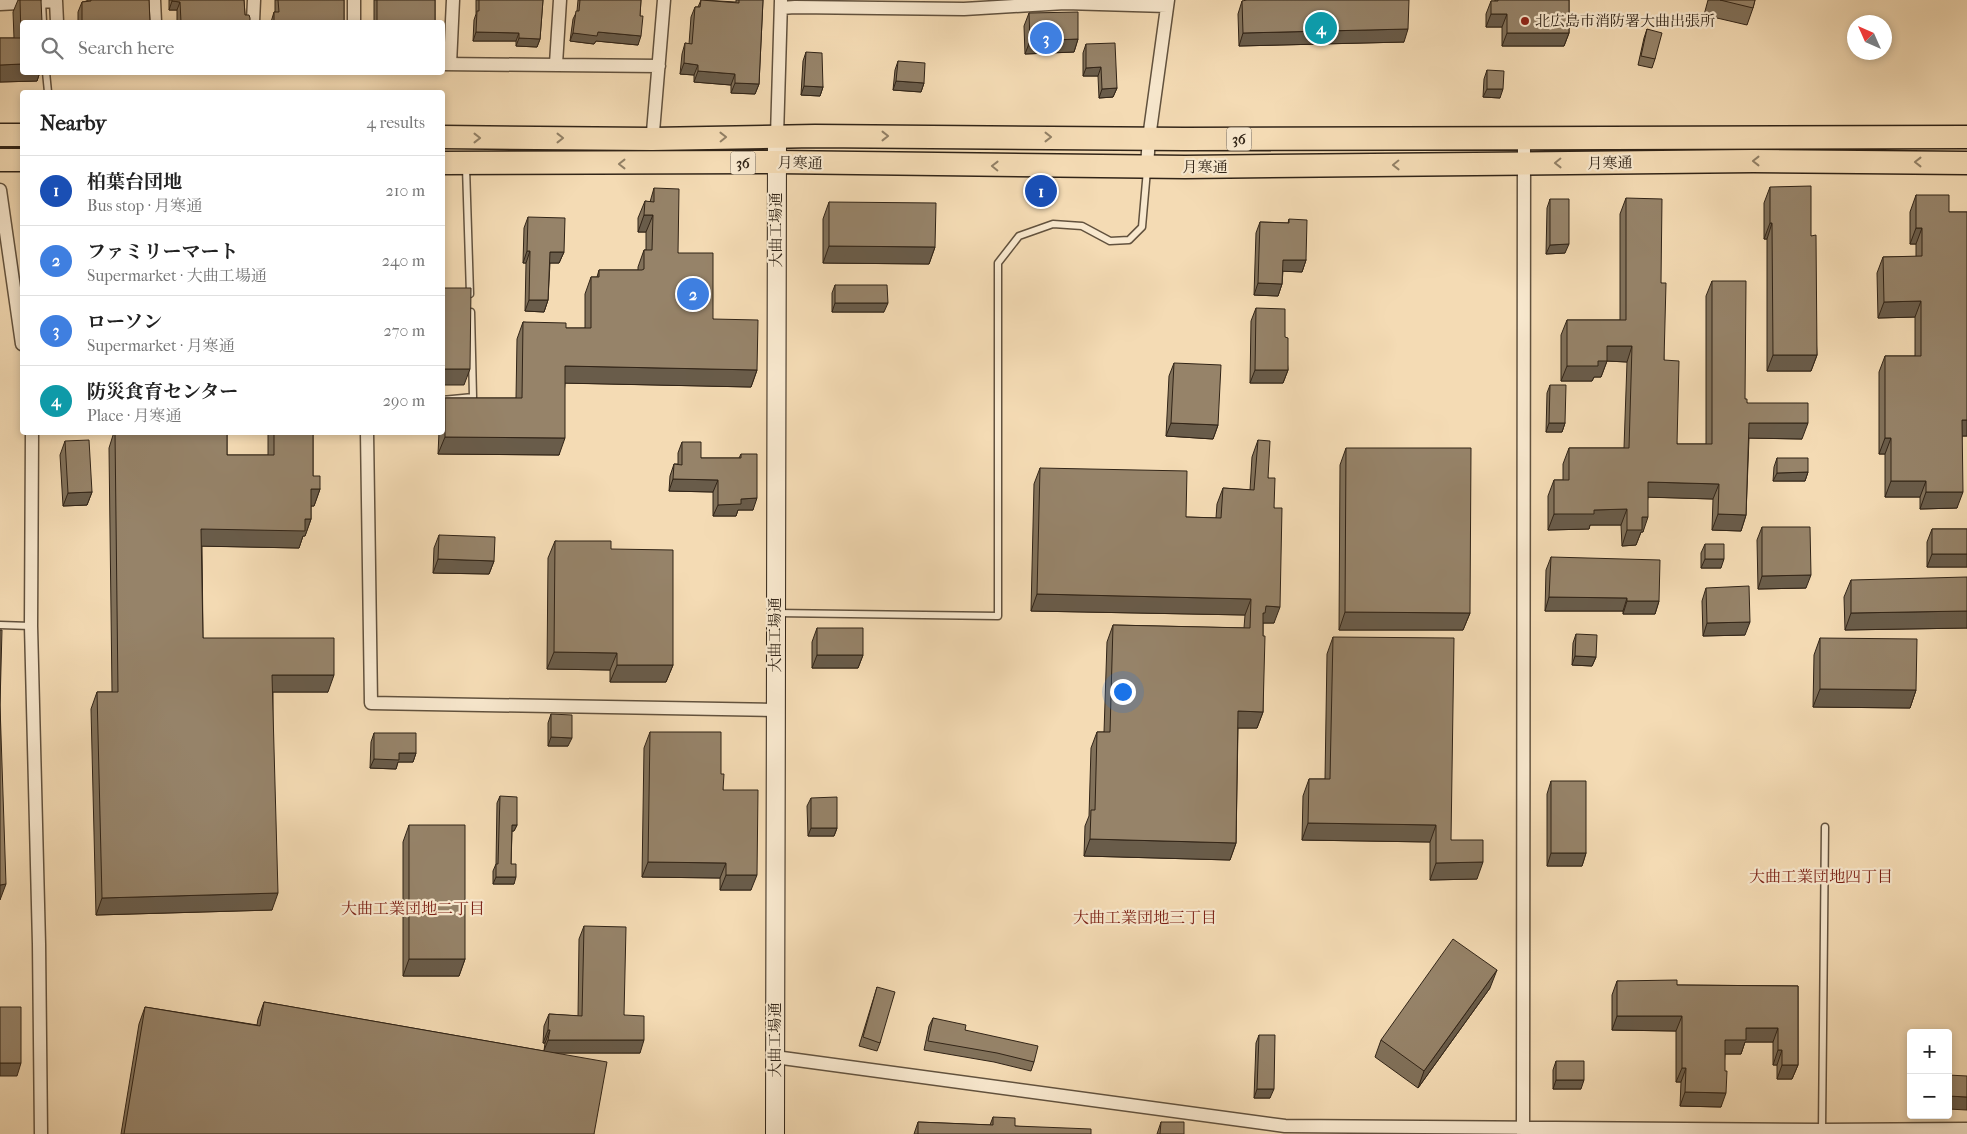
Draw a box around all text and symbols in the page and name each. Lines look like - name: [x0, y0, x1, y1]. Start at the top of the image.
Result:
- pin: 4: [1305, 9, 1337, 47]
- place label: 北広島市消防署大曲出張所: [1535, 12, 1715, 30]
- marker: 北広島市消防署大曲出張所: [1519, 15, 1531, 27]
- north arrow: [1847, 15, 1892, 60]
- pin: 3: [1030, 19, 1062, 57]
- search box: [20, 20, 445, 75]
- icon: search: [38, 34, 66, 62]
- text: Search here: [78, 37, 174, 59]
- text: Nearby: [40, 111, 106, 135]
- text: 4 results: [367, 113, 425, 132]
- road number: 36: [1226, 128, 1252, 150]
- one-way arrow: [882, 131, 889, 141]
- one-way arrow: [720, 132, 727, 142]
- one-way arrow: [1044, 132, 1052, 142]
- one-way arrow: [474, 133, 481, 143]
- one-way arrow: [557, 133, 565, 143]
- road number: 36: [730, 152, 756, 174]
- street label: 月寒通: [777, 154, 823, 172]
- street label: 月寒通: [1587, 154, 1633, 172]
- one-way arrow: [1752, 156, 1760, 166]
- one-way arrow: [1914, 157, 1922, 167]
- street label: 月寒通: [1182, 158, 1228, 176]
- one-way arrow: [1554, 158, 1562, 168]
- one-way arrow: [618, 159, 626, 169]
- one-way arrow: [991, 160, 999, 171]
- one-way arrow: [1392, 160, 1400, 170]
- text: 柏葉台団地: [87, 171, 182, 193]
- pin: 1: [1025, 172, 1057, 210]
- text: 1: [53, 181, 59, 200]
- text: 210 m: [386, 181, 425, 200]
- street label: 大曲工場通: [767, 192, 785, 268]
- text: Bus stop · 月寒通: [87, 196, 202, 215]
- text: ファミリーマート: [87, 241, 239, 263]
- text: 2: [52, 251, 60, 270]
- text: 240 m: [382, 251, 425, 270]
- text: Supermarket · 大曲工場通: [87, 266, 267, 285]
- pin: 2: [677, 275, 709, 313]
- text: ローソン: [87, 311, 162, 333]
- text: 3: [53, 321, 59, 340]
- text: 270 m: [384, 321, 425, 340]
- text: Supermarket · 月寒通: [87, 336, 235, 355]
- text: 防災食育センター: [87, 381, 238, 403]
- text: 4: [51, 391, 61, 410]
- text: 290 m: [383, 391, 425, 410]
- text: Place · 月寒通: [87, 406, 182, 425]
- street label: 大曲工場通: [766, 597, 784, 673]
- your location: [1110, 679, 1136, 705]
- district label: 大曲工業団地四丁目: [1749, 867, 1893, 886]
- district label: 大曲工業団地二丁目: [341, 899, 485, 918]
- district label: 大曲工業団地三丁目: [1073, 908, 1217, 927]
- street label: 大曲工場通: [766, 1002, 784, 1078]
- map controls: [1907, 1029, 1952, 1119]
- button: +: [1907, 1029, 1952, 1074]
- button: −: [1907, 1074, 1952, 1119]

